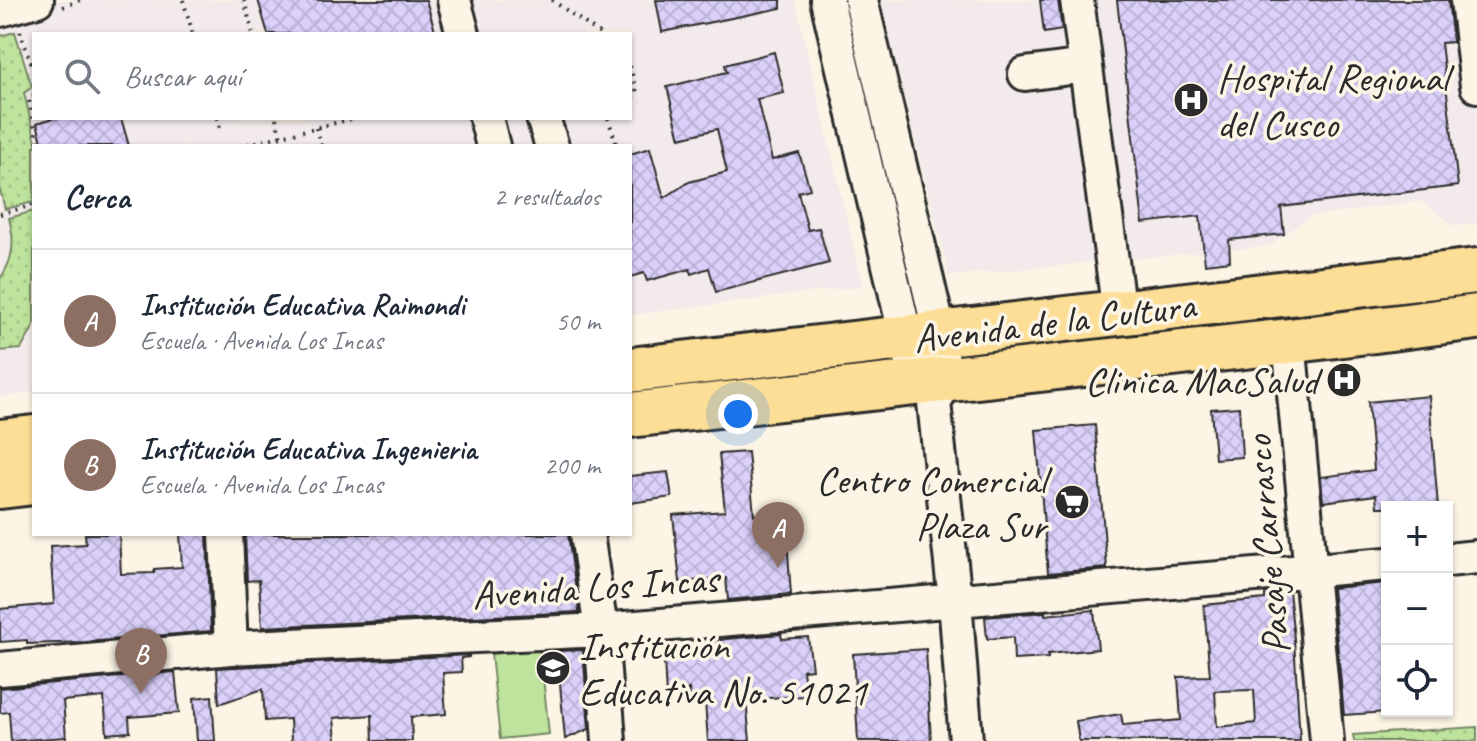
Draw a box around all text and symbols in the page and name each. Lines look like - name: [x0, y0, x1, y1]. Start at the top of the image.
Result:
- search box: [32, 32, 632, 120]
- place label: Hospital Regional del Cusco: [1217, 53, 1455, 149]
- icon: search: [60, 54, 104, 98]
- text: Buscar aquí: [124, 57, 242, 95]
- hospital icon: Hospital Regional del Cusco: [1172, 81, 1210, 119]
- text: Cerca: [64, 175, 130, 218]
- text: 2 resultados: [494, 180, 600, 213]
- street label: Avenida de la Cultura: [911, 280, 1201, 364]
- text: Institución Educativa Raimondi: [140, 286, 465, 324]
- text: A: [83, 305, 97, 338]
- text: 50 m: [556, 305, 600, 338]
- text: Escuela · Avenida Los Incas: [140, 324, 383, 357]
- place label: Clinica MacSalud: [1085, 356, 1323, 406]
- hospital icon: Clinica MacSalud: [1325, 361, 1363, 399]
- your location: [718, 394, 758, 434]
- text: Institución Educativa Ingenieria: [140, 430, 477, 468]
- street label: Pasaje Carrasco: [1232, 432, 1301, 656]
- text: B: [83, 449, 97, 482]
- text: 200 m: [544, 449, 600, 482]
- place label: Centro Comercial Plaza Sur: [816, 455, 1053, 551]
- text: Escuela · Avenida Los Incas: [140, 468, 383, 501]
- supermarket icon: Centro Comercial Plaza Sur: [1053, 483, 1091, 521]
- map controls: [1381, 501, 1453, 717]
- button: +: [1381, 501, 1453, 573]
- pin: A: [752, 502, 804, 568]
- street label: Avenida Los Incas: [470, 553, 723, 621]
- button: −: [1381, 573, 1453, 645]
- place label: Institución Educativa No. 51021: [579, 621, 869, 717]
- pin: B: [115, 628, 167, 694]
- button: locate: [1381, 645, 1453, 717]
- school or university icon: Institución Educativa No. 51021: [534, 649, 572, 687]

